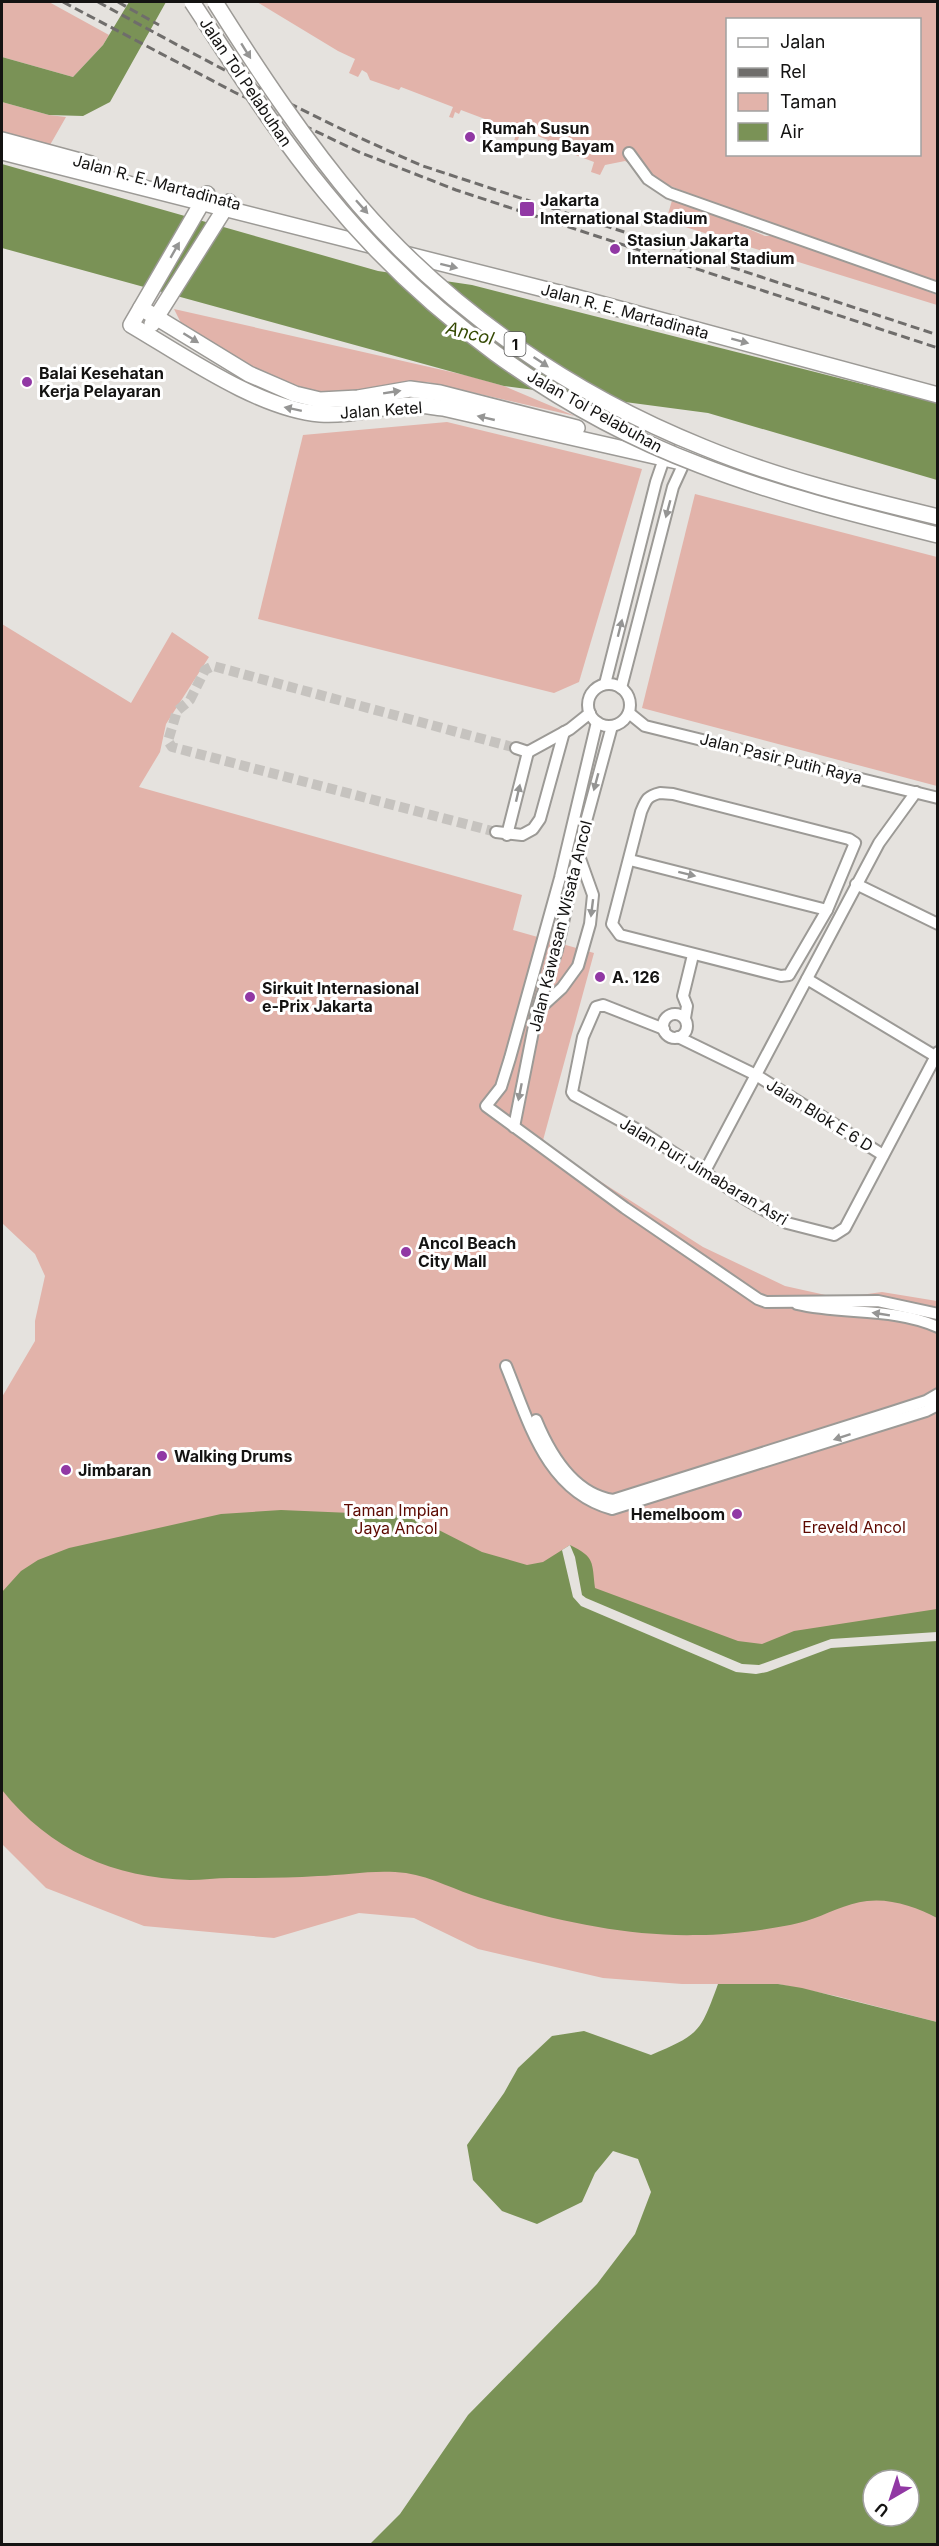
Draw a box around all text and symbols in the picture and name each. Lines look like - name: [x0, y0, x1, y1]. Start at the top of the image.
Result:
- street label: Jalan Tol Pelabuhan: [195, 14, 297, 150]
- legend: [726, 18, 921, 156]
- text: Jalan: [780, 31, 825, 52]
- one-way arrow: [240, 43, 251, 59]
- text: Rel: [780, 61, 806, 82]
- text: Taman: [780, 91, 837, 112]
- place label: Rumah Susun Kampung Bayam: [482, 118, 614, 156]
- text: Air: [780, 121, 804, 142]
- marker: Rumah Susun Kampung Bayam: [463, 130, 477, 144]
- street label: Jalan R. E. Martadinata: [71, 150, 243, 214]
- place label: Jakarta International Stadium: [540, 190, 708, 228]
- one-way arrow: [355, 200, 369, 215]
- marker: Jakarta International Stadium: [518, 200, 536, 218]
- place label: Stasiun Jakarta International Stadium: [627, 230, 795, 268]
- one-way arrow: [169, 242, 180, 258]
- marker: Stasiun Jakarta International Stadium: [608, 242, 622, 256]
- one-way arrow: [440, 262, 459, 272]
- street label: Jalan R. E. Martadinata: [539, 279, 711, 343]
- water label: Ancol: [443, 317, 497, 349]
- road number: 1: [504, 332, 526, 356]
- one-way arrow: [183, 333, 199, 344]
- one-way arrow: [731, 337, 749, 346]
- one-way arrow: [532, 356, 548, 368]
- place label: Balai Kesehatan Kerja Pelayaran: [39, 363, 164, 401]
- street label: Jalan Tol Pelabuhan: [524, 366, 666, 456]
- marker: Balai Kesehatan Kerja Pelayaran: [20, 375, 34, 389]
- one-way arrow: [382, 388, 401, 397]
- street label: Jalan Ketel: [339, 397, 423, 423]
- one-way arrow: [283, 404, 302, 413]
- one-way arrow: [476, 412, 495, 422]
- one-way arrow: [663, 500, 672, 518]
- one-way arrow: [615, 618, 625, 637]
- street label: Jalan Pasir Putih Raya: [698, 728, 864, 788]
- one-way arrow: [591, 773, 601, 791]
- one-way arrow: [513, 784, 523, 803]
- street label: Jalan Kawasan Wisata Ancol: [524, 818, 596, 1034]
- one-way arrow: [678, 870, 696, 879]
- one-way arrow: [587, 899, 597, 918]
- place label: A. 126: [612, 967, 660, 987]
- marker: A. 126: [593, 970, 607, 984]
- place label: Sirkuit Internasional e-Prix Jakarta: [262, 978, 419, 1016]
- marker: Sirkuit Internasional e-Prix Jakarta: [243, 990, 257, 1004]
- street label: Jalan Blok E 6 D: [763, 1074, 877, 1156]
- one-way arrow: [515, 1083, 524, 1102]
- street label: Jalan Puri Jimabaran Asri: [616, 1113, 792, 1229]
- place label: Ancol Beach City Mall: [418, 1233, 516, 1271]
- marker: Ancol Beach City Mall: [399, 1245, 413, 1259]
- one-way arrow: [871, 1309, 890, 1318]
- one-way arrow: [833, 1433, 851, 1442]
- place label: Walking Drums: [174, 1446, 292, 1466]
- marker: Walking Drums: [155, 1449, 169, 1463]
- place label: Jimbaran: [78, 1460, 151, 1480]
- marker: Jimbaran: [59, 1463, 73, 1477]
- park label: Taman Impian Jaya Ancol: [343, 1500, 449, 1538]
- place label: Hemelboom: [631, 1504, 725, 1524]
- marker: Hemelboom: [730, 1507, 744, 1521]
- park label: Ereveld Ancol: [802, 1517, 906, 1537]
- north arrow: [861, 2468, 921, 2528]
- text: U: [871, 2498, 892, 2521]

